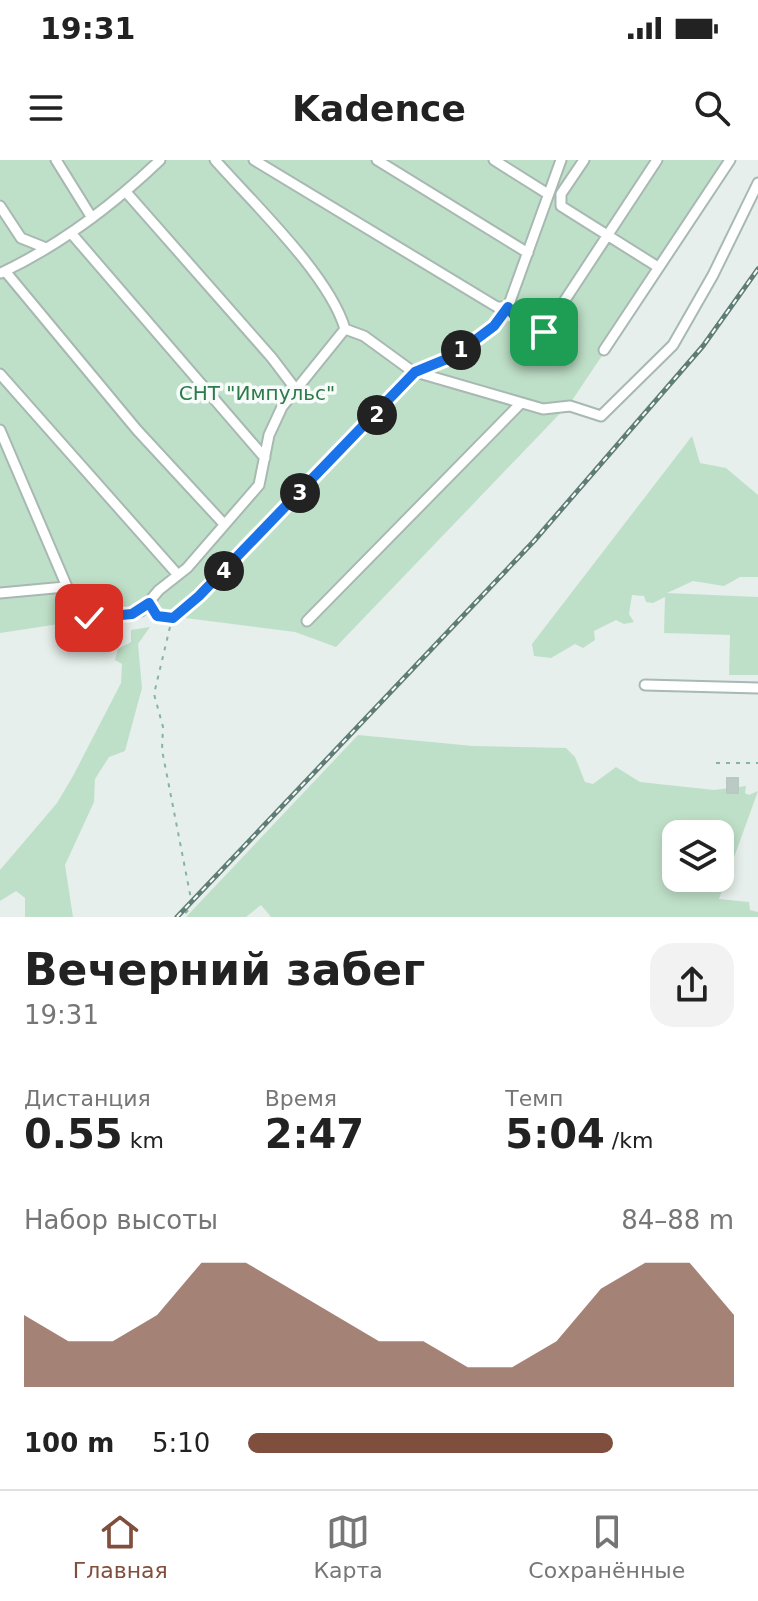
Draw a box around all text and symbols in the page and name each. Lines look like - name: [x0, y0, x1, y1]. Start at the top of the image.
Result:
- text: 19:31: [40, 11, 136, 46]
- icon: menu: [24, 86, 68, 130]
- icon: search: [690, 86, 734, 130]
- text: Kadence: [292, 88, 466, 129]
- pin: [510, 298, 578, 366]
- icon: arrive: [522, 310, 566, 354]
- pin: 1: [441, 330, 481, 370]
- text: 1: [453, 337, 469, 362]
- park label: СНТ "Импульс": [179, 381, 335, 405]
- pin: 2: [357, 395, 397, 435]
- text: 2: [369, 402, 385, 427]
- pin: 3: [280, 473, 320, 513]
- text: 3: [292, 480, 308, 505]
- pin: 4: [204, 551, 244, 591]
- text: 4: [216, 558, 232, 583]
- pin: [55, 584, 123, 652]
- icon: check: [67, 596, 111, 640]
- map controls: [662, 820, 734, 892]
- button: layers: [662, 820, 734, 892]
- button: share: [650, 943, 734, 1027]
- text: Вечерний забег: [24, 944, 425, 995]
- text: 19:31: [24, 1000, 99, 1030]
- text: Дистанция: [24, 1086, 151, 1111]
- text: Время: [265, 1086, 337, 1111]
- text: Темп: [505, 1086, 563, 1111]
- text: 0.55: [24, 1111, 123, 1157]
- text: 2:47: [265, 1111, 364, 1157]
- text: 5:04: [505, 1111, 605, 1157]
- text: km: [123, 1128, 164, 1153]
- text: /km: [605, 1128, 653, 1153]
- text: Набор высоты: [24, 1205, 218, 1235]
- text: 84–88 m: [621, 1205, 734, 1235]
- text: 100 m: [24, 1428, 114, 1458]
- text: 5:10: [152, 1428, 210, 1458]
- tab: Главная: [73, 1510, 168, 1583]
- tab: Карта: [313, 1510, 383, 1583]
- tab: Сохранённые: [528, 1510, 685, 1583]

